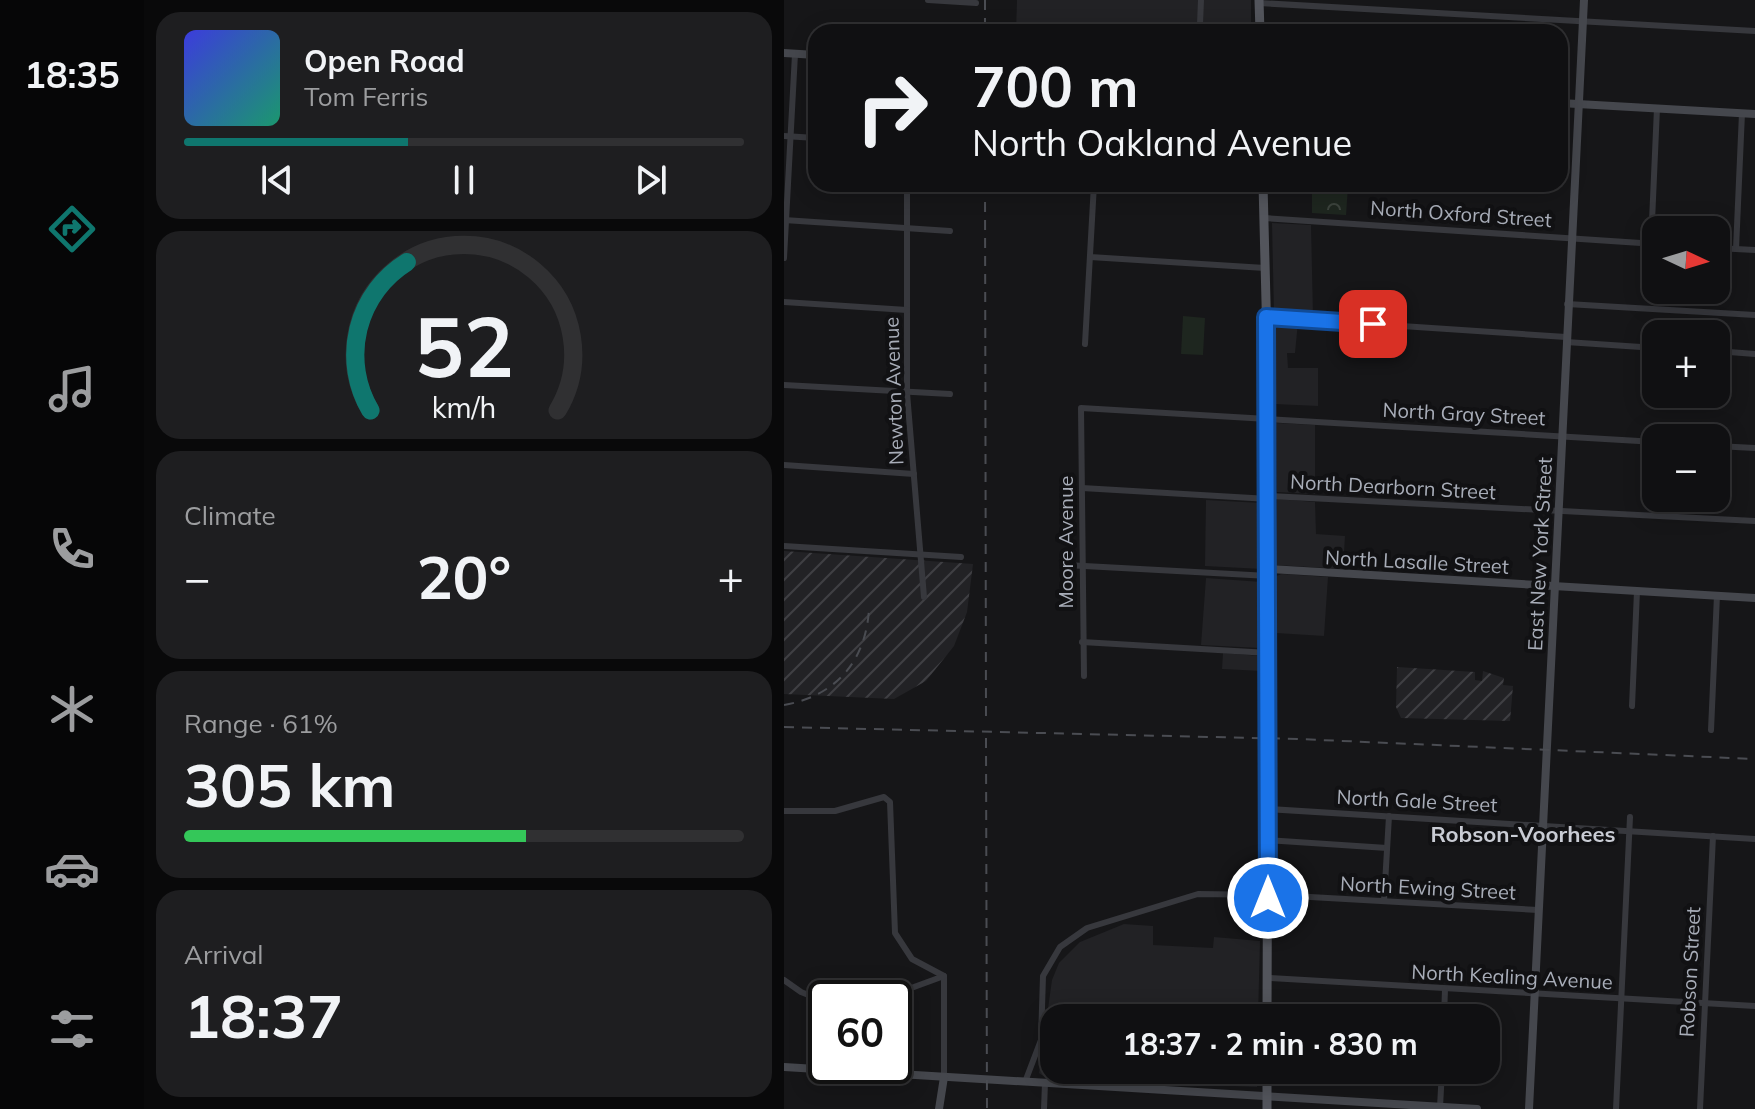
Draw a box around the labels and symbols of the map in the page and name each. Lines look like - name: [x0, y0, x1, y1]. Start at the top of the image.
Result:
- street label: North Oxford Street: [1369, 195, 1553, 232]
- north arrow: [1642, 216, 1730, 304]
- pin: [1339, 290, 1407, 358]
- street label: Newton Avenue: [878, 317, 909, 465]
- street label: North Gray Street: [1382, 397, 1546, 430]
- street label: East New York Street: [1522, 456, 1557, 652]
- street label: North Dearborn Street: [1289, 469, 1497, 504]
- street label: Moore Avenue: [1053, 476, 1078, 608]
- street label: North Lasalle Street: [1325, 544, 1509, 579]
- street label: North Gale Street: [1336, 784, 1498, 817]
- district label: Robson-Voorhees: [1430, 820, 1616, 848]
- position arrow: [1226, 856, 1310, 940]
- street label: North Ewing Street: [1339, 870, 1517, 905]
- street label: Robson Street: [1674, 906, 1705, 1038]
- street label: North Kealing Avenue: [1411, 959, 1613, 994]
- speed limit sign: 60: [808, 980, 912, 1084]

